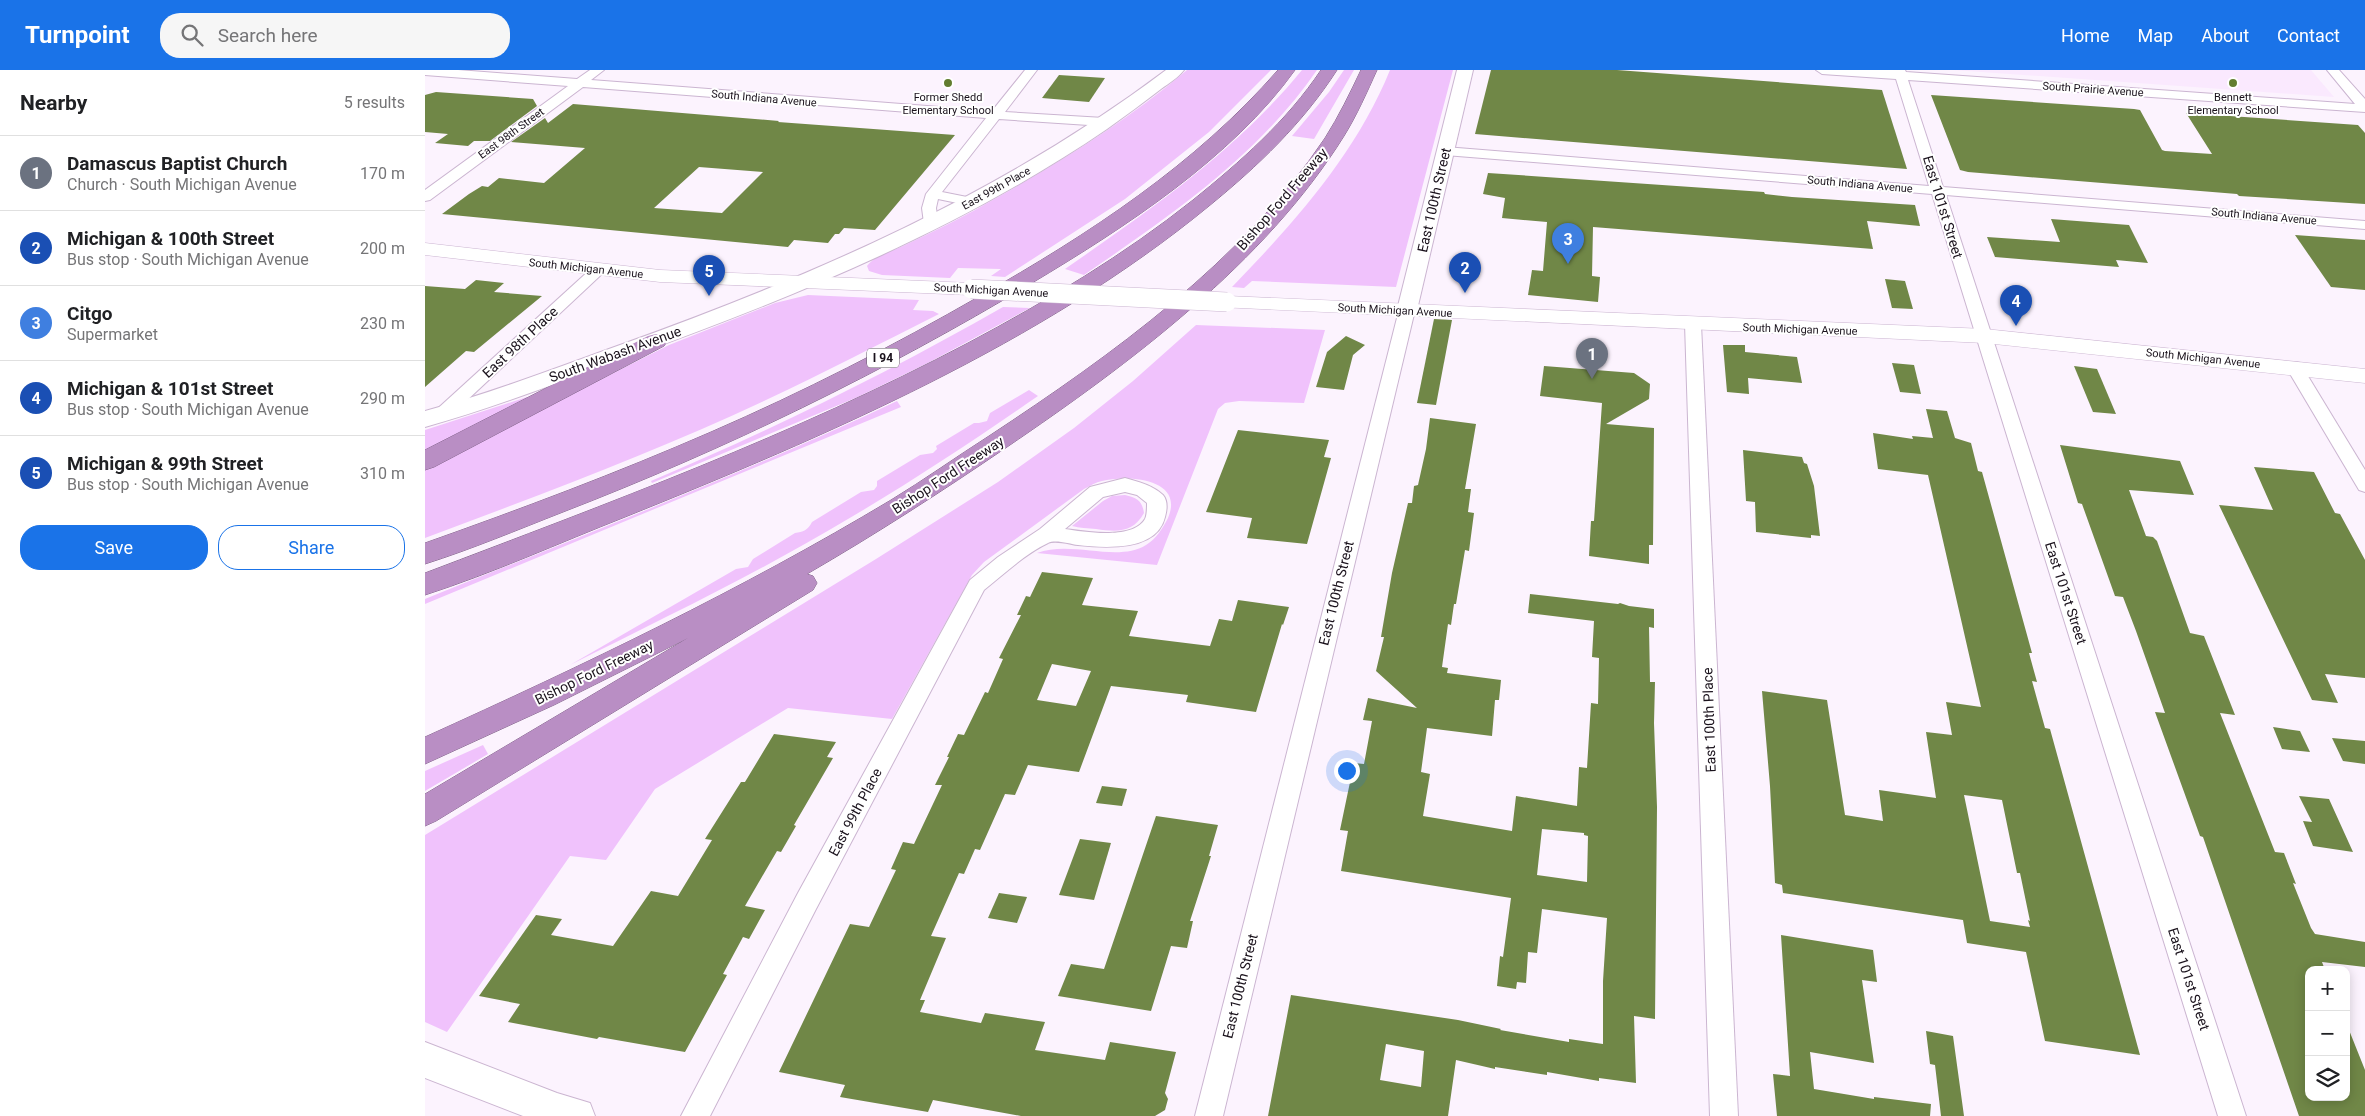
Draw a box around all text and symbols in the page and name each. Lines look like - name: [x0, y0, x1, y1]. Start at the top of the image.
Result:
- search box: [160, 13, 510, 58]
- text: Turnpoint: [25, 21, 130, 49]
- icon: search: [178, 21, 206, 49]
- text: Search here: [218, 24, 318, 47]
- text: Home: [2061, 25, 2110, 46]
- text: Map: [2138, 25, 2173, 46]
- text: About: [2201, 25, 2249, 46]
- text: Contact: [2277, 25, 2340, 46]
- marker: Former Shedd Elementary School: [942, 77, 954, 89]
- marker: Bennett Elementary School: [2227, 77, 2239, 89]
- street label: South Prairie Avenue: [2042, 79, 2144, 100]
- street label: South Indiana Avenue: [711, 87, 817, 110]
- text: Nearby: [20, 91, 87, 115]
- place label: Former Shedd Elementary School: [902, 91, 994, 117]
- place label: Bennett Elementary School: [2187, 91, 2279, 117]
- text: 5 results: [344, 93, 405, 112]
- street label: East 98th Street: [476, 105, 547, 162]
- street label: Bishop Ford Freeway: [1233, 145, 1331, 253]
- street label: East 100th Street: [1414, 146, 1454, 254]
- text: Damascus Baptist Church: [67, 152, 287, 175]
- street label: East 101st Street: [1920, 154, 1966, 261]
- text: 1: [31, 164, 41, 183]
- text: 170 m: [360, 164, 405, 183]
- street label: East 99th Place: [960, 164, 1033, 213]
- street label: South Indiana Avenue: [1807, 173, 1913, 196]
- text: Church · South Michigan Avenue: [67, 175, 297, 194]
- street label: South Indiana Avenue: [2211, 205, 2317, 228]
- pin: 3: [1552, 223, 1584, 264]
- text: Michigan & 100th Street: [67, 227, 274, 250]
- text: 2: [31, 239, 41, 258]
- text: 200 m: [360, 239, 405, 258]
- text: Bus stop · South Michigan Avenue: [67, 250, 309, 269]
- pin: 2: [1449, 252, 1481, 293]
- pin: 5: [693, 255, 725, 296]
- street label: South Michigan Avenue: [528, 256, 644, 281]
- street label: South Michigan Avenue: [933, 281, 1049, 300]
- pin: 4: [2000, 285, 2032, 326]
- street label: South Michigan Avenue: [1337, 301, 1453, 320]
- text: Citgo: [67, 302, 112, 325]
- street label: East 98th Place: [479, 303, 561, 381]
- text: 3: [31, 314, 41, 333]
- text: 230 m: [360, 314, 405, 333]
- street label: South Michigan Avenue: [1742, 321, 1858, 338]
- street label: South Wabash Avenue: [547, 323, 683, 385]
- text: Supermarket: [67, 325, 158, 344]
- pin: 1: [1576, 338, 1608, 379]
- street label: South Michigan Avenue: [2145, 346, 2261, 371]
- road number: I 94: [867, 348, 899, 368]
- text: Michigan & 101st Street: [67, 377, 273, 400]
- text: 4: [31, 389, 41, 408]
- text: 290 m: [360, 389, 405, 408]
- text: Bus stop · South Michigan Avenue: [67, 400, 309, 419]
- street label: Bishop Ford Freeway: [889, 433, 1007, 517]
- text: Michigan & 99th Street: [67, 452, 263, 475]
- text: 5: [31, 464, 41, 483]
- text: 310 m: [360, 464, 405, 483]
- text: Bus stop · South Michigan Avenue: [67, 475, 309, 494]
- button: Save: [20, 525, 208, 570]
- button: Share: [218, 525, 405, 570]
- street label: East 100th Street: [1315, 539, 1357, 647]
- street label: East 101st Street: [2042, 540, 2090, 647]
- street label: Bishop Ford Freeway: [532, 636, 656, 708]
- street label: East 100th Place: [1699, 667, 1719, 773]
- your location: [1334, 758, 1360, 784]
- street label: East 99th Place: [825, 765, 885, 859]
- street label: East 101st Street: [2165, 926, 2213, 1033]
- street label: East 100th Street: [1219, 932, 1261, 1040]
- map controls: [2305, 966, 2350, 1101]
- button: +: [2305, 966, 2350, 1011]
- button: −: [2305, 1011, 2350, 1056]
- button: layers: [2305, 1056, 2350, 1101]

